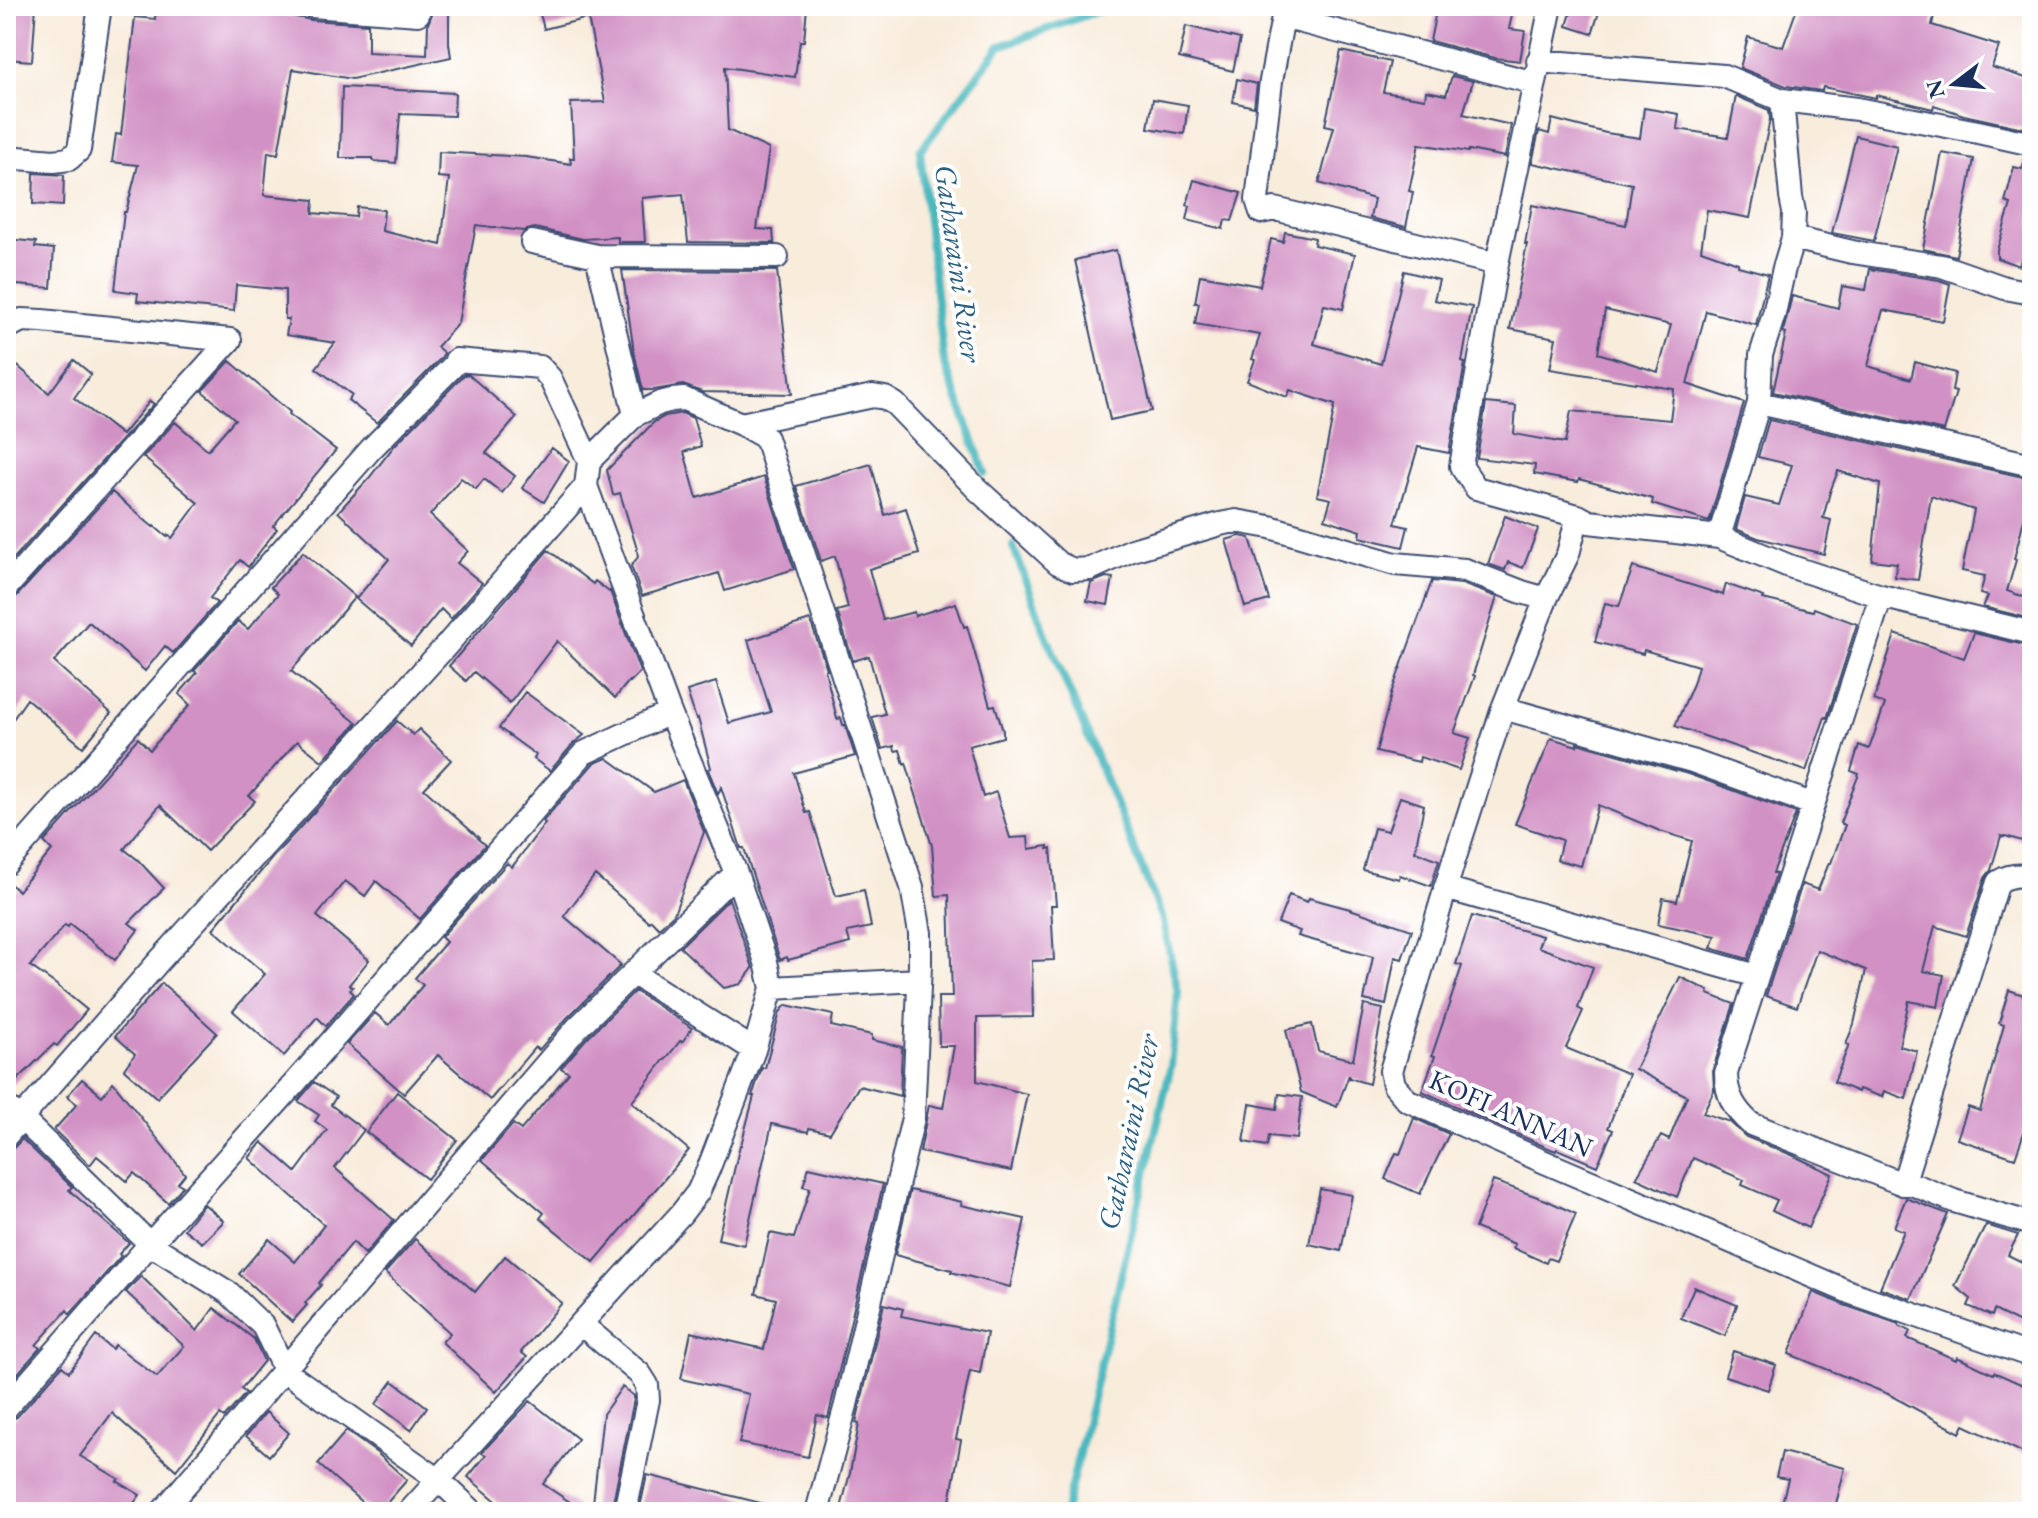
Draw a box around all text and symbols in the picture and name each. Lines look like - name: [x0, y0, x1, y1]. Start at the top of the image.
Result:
- north arrow: [1914, 44, 1994, 124]
- text: N: [1919, 77, 1952, 102]
- water label: Gatharaini River: [926, 162, 992, 366]
- water label: Gatharaini River: [1088, 1029, 1168, 1233]
- street label: KOFI ANNAN: [1424, 1061, 1598, 1165]

